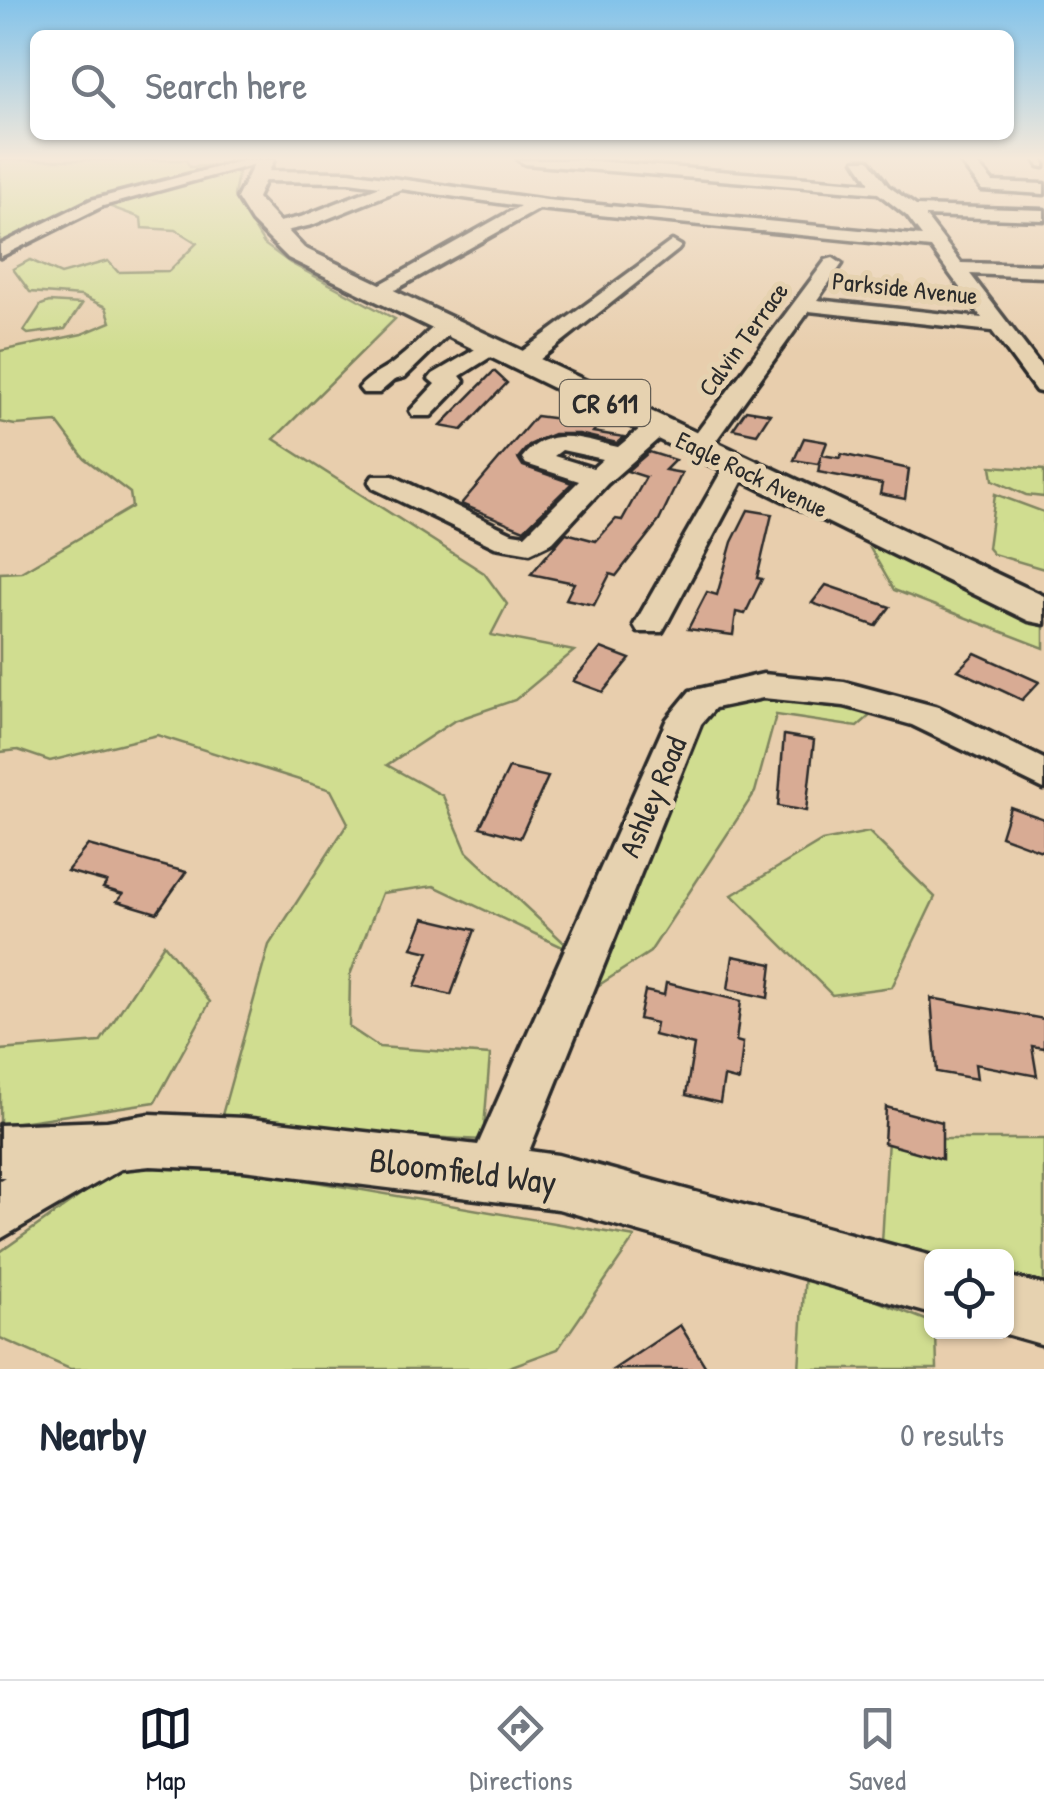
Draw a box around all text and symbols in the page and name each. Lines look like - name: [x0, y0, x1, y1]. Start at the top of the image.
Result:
- search box: [30, 30, 1014, 140]
- icon: search: [65, 58, 120, 113]
- text: Search here: [145, 59, 307, 111]
- street label: Parkside Avenue: [831, 263, 979, 313]
- street label: Calvin Terrace: [690, 275, 796, 403]
- road number: CR 611: [560, 380, 650, 426]
- street label: Eagle Rock Avenue: [670, 423, 834, 525]
- street label: Ashley Road: [609, 730, 696, 863]
- street label: Bloomfield Way: [367, 1136, 559, 1205]
- map controls: [924, 1249, 1014, 1339]
- button: locate: [924, 1249, 1014, 1339]
- text: Nearby: [40, 1406, 147, 1463]
- text: 0 results: [900, 1413, 1004, 1456]
- tab: Map: [138, 1701, 193, 1799]
- tab: Directions: [469, 1701, 572, 1799]
- tab: Saved: [849, 1701, 906, 1799]

